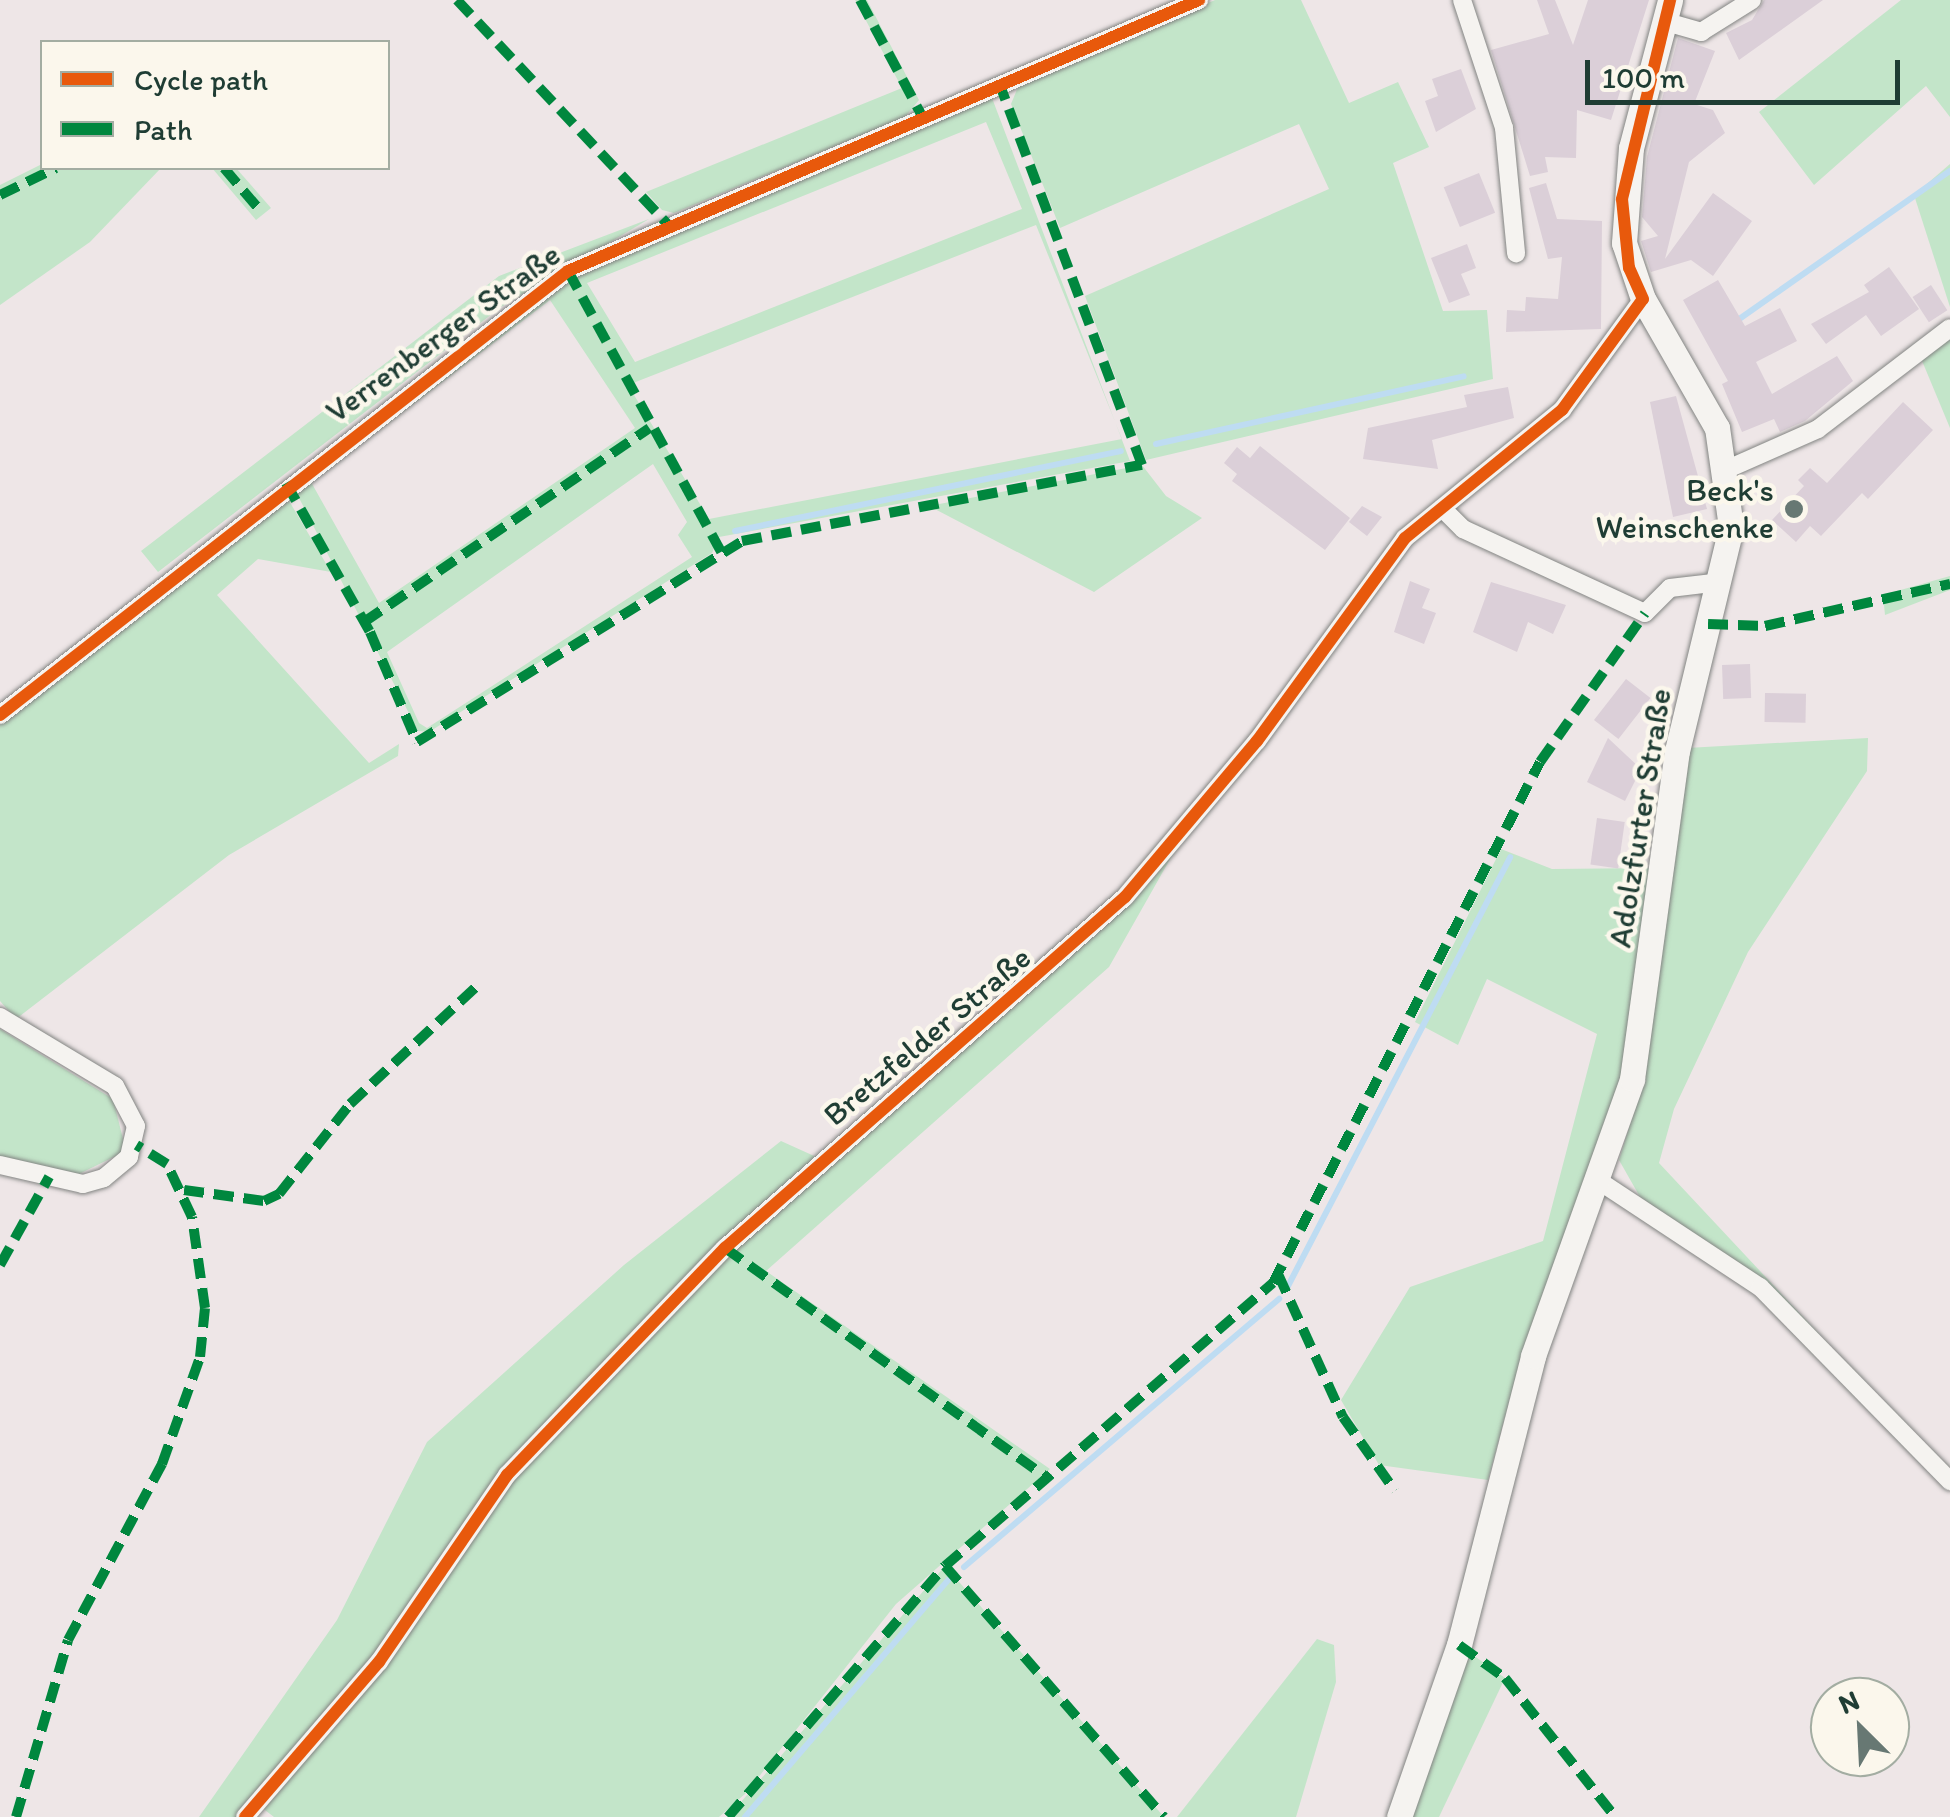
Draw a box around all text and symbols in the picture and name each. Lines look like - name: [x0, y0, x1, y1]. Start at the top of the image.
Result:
- legend: [40, 40, 390, 170]
- scale bar: [1590, 40, 1905, 102]
- text: 100 m: [1602, 59, 1685, 96]
- text: Cycle path: [134, 61, 268, 98]
- text: Path: [134, 111, 192, 148]
- street label: Verrenberger Straße: [318, 235, 568, 431]
- place label: Beck's Weinschenke: [1595, 472, 1774, 547]
- marker: Beck's Weinschenke: [1783, 498, 1805, 520]
- street label: Adolzfurter Straße: [1601, 686, 1679, 950]
- street label: Bretzfelder Straße: [816, 938, 1038, 1134]
- north arrow: [1810, 1677, 1910, 1777]
- text: N: [1833, 1682, 1864, 1721]

